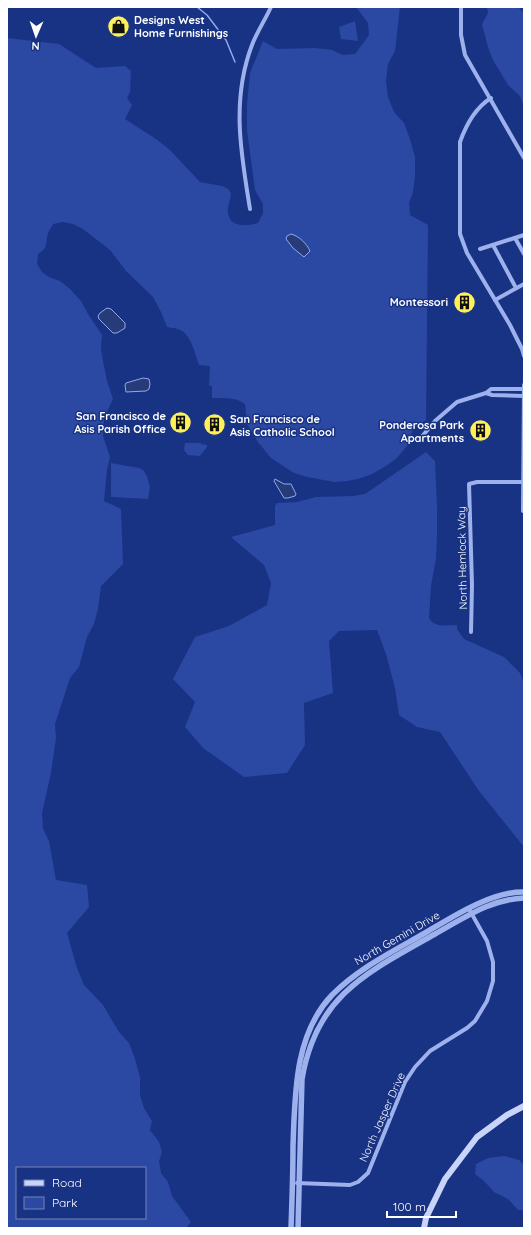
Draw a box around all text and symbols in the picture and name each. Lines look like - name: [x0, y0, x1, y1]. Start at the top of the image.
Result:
- shop icon: Designs West Home Furnishings: [105, 13, 131, 39]
- place label: Designs West Home Furnishings: [134, 13, 228, 40]
- north arrow: [16, 16, 56, 56]
- text: N: [31, 39, 40, 53]
- building icon: Montessori: [451, 289, 477, 315]
- place label: Montessori: [390, 295, 448, 309]
- place label: San Francisco de Asis Parish Office: [74, 409, 167, 436]
- building icon: San Francisco de Asis Parish Office: [168, 409, 194, 435]
- building icon: San Francisco de Asis Catholic School: [201, 412, 227, 438]
- place label: San Francisco de Asis Catholic School: [230, 412, 335, 439]
- place label: Ponderosa Park Apartments: [379, 418, 464, 445]
- building icon: Ponderosa Park Apartments: [467, 418, 493, 444]
- street label: North Hemlock Way: [454, 506, 470, 610]
- street label: North Gemini Drive: [352, 908, 442, 968]
- street label: North Jasper Drive: [356, 1070, 408, 1164]
- legend: [16, 1167, 146, 1219]
- text: Road: [52, 1175, 82, 1190]
- scale bar: [387, 1193, 456, 1219]
- text: Park: [52, 1195, 77, 1210]
- text: 100 m: [393, 1199, 426, 1214]

